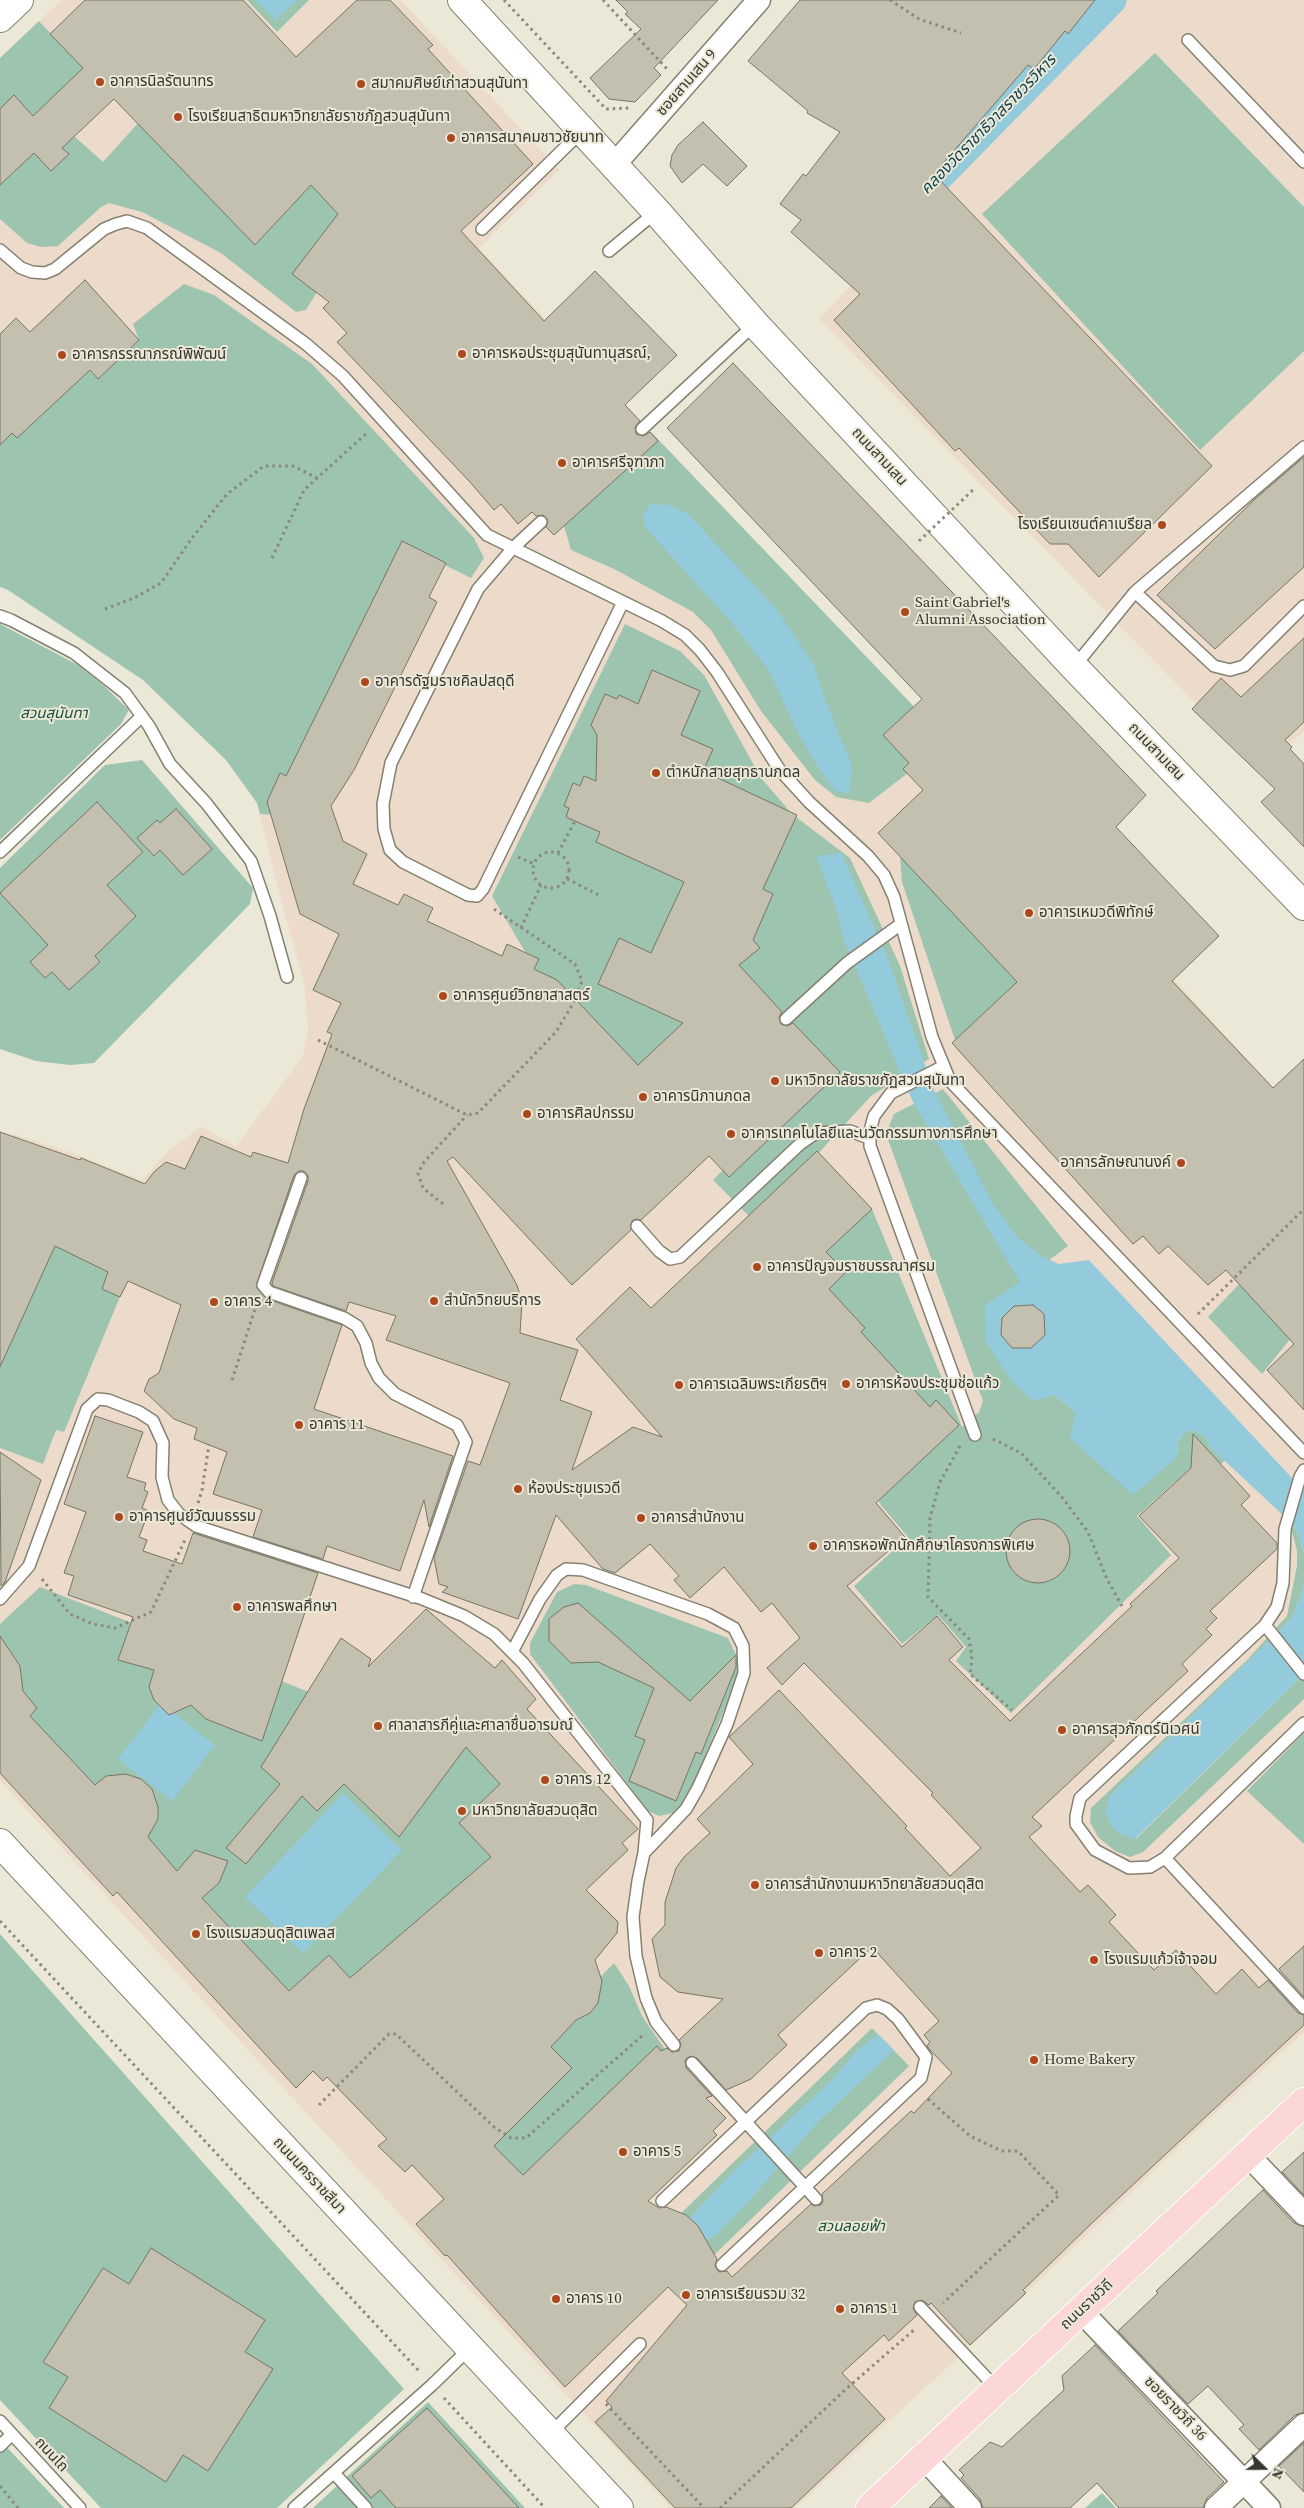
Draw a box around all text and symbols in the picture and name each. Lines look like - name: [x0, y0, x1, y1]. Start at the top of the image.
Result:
- street label: ซอยสามเสน 9: [653, 46, 721, 120]
- water label: คลองวัดราชาธิวาสราชวรวิหาร: [917, 51, 1061, 199]
- place label: อาคารนิลรัตนาทร: [110, 73, 214, 91]
- place label: สมาคมศิษย์เก่าสวนสุนันทา: [371, 75, 528, 93]
- marker: อาคารนิลรัตนาทร: [94, 76, 106, 88]
- marker: สมาคมศิษย์เก่าสวนสุนันทา: [355, 78, 367, 90]
- place label: โรงเรียนสาธิตมหาวิทยาลัยราชภัฏสวนสุนันทา: [188, 108, 450, 126]
- marker: โรงเรียนสาธิตมหาวิทยาลัยราชภัฏสวนสุนันทา: [172, 111, 184, 123]
- place label: อาคารสมาคมชาวชัยนาท: [461, 129, 604, 147]
- marker: อาคารสมาคมชาวชัยนาท: [445, 132, 457, 144]
- place label: อาคารหอประชุมสุนันทานุสรณ์,: [472, 345, 651, 363]
- place label: อาคารกรรณาภรณ์พิพัฒน์: [72, 346, 226, 364]
- marker: อาคารหอประชุมสุนันทานุสรณ์,: [456, 348, 468, 360]
- marker: อาคารกรรณาภรณ์พิพัฒน์: [56, 349, 68, 361]
- street label: ถนนสามเสน: [847, 424, 911, 490]
- place label: อาคารศรีจุฑาภา: [572, 454, 665, 472]
- marker: อาคารศรีจุฑาภา: [556, 457, 568, 469]
- place label: โรงเรียนเซนต์คาเบรียล: [1018, 516, 1152, 534]
- marker: โรงเรียนเซนต์คาเบรียล: [1156, 519, 1168, 531]
- place label: Saint Gabriel's Alumni Association: [915, 594, 1046, 629]
- marker: Saint Gabriel's Alumni Association: [899, 606, 911, 618]
- place label: อาคารดัฐมราชคิลปสดุดี: [375, 673, 515, 691]
- marker: อาคารดัฐมราชคิลปสดุดี: [359, 676, 371, 688]
- park label: สวนสุนันทา: [20, 705, 88, 723]
- street label: ถนนสามเสน: [1124, 719, 1188, 785]
- place label: ตำหนักสายสุทธานภดล: [666, 764, 800, 782]
- marker: ตำหนักสายสุทธานภดล: [650, 767, 662, 779]
- place label: อาคารเหมวดีพิทักษ์: [1039, 904, 1154, 922]
- marker: อาคารเหมวดีพิทักษ์: [1023, 907, 1035, 919]
- place label: อาคารศูนย์วิทยาสาสตร์: [453, 987, 589, 1005]
- marker: อาคารศูนย์วิทยาสาสตร์: [437, 990, 449, 1002]
- place label: มหาวิทยาลัยราชภัฏสวนสุนันทา: [785, 1072, 965, 1090]
- marker: มหาวิทยาลัยราชภัฏสวนสุนันทา: [769, 1075, 781, 1087]
- place label: อาคารนิภานภดล: [653, 1088, 751, 1106]
- marker: อาคารนิภานภดล: [637, 1091, 649, 1103]
- place label: อาคารศิลปกรรม: [537, 1105, 634, 1123]
- marker: อาคารศิลปกรรม: [521, 1108, 533, 1120]
- place label: อาคารเทคโนโลยีและนวัตกรรมทางการศึกษา: [741, 1125, 998, 1143]
- marker: อาคารเทคโนโลยีและนวัตกรรมทางการศึกษา: [725, 1128, 737, 1140]
- place label: อาคารลักษณานงค์: [1060, 1154, 1171, 1172]
- marker: อาคารลักษณานงค์: [1175, 1157, 1187, 1169]
- place label: อาคารปัญจมราชบรรณาศรม: [767, 1258, 935, 1276]
- marker: อาคารปัญจมราชบรรณาศรม: [751, 1261, 763, 1273]
- place label: สำนักวิทยบริการ: [444, 1292, 541, 1310]
- place label: อาคาร 4: [224, 1293, 272, 1311]
- marker: สำนักวิทยบริการ: [428, 1295, 440, 1307]
- marker: อาคาร 4: [208, 1296, 220, 1308]
- place label: อาคารห้องประชุมช่อแก้ว: [856, 1375, 999, 1393]
- place label: อาคารเฉลิมพระเกียรติฯ: [689, 1376, 827, 1394]
- marker: อาคารห้องประชุมช่อแก้ว: [840, 1378, 852, 1390]
- marker: อาคารเฉลิมพระเกียรติฯ: [673, 1379, 685, 1391]
- place label: อาคาร 11: [309, 1416, 365, 1434]
- marker: อาคาร 11: [293, 1419, 305, 1431]
- place label: ห้องประชุมเรวดี: [528, 1480, 621, 1498]
- marker: ห้องประชุมเรวดี: [512, 1483, 524, 1495]
- place label: อาคารศูนย์วัฒนธรรม: [129, 1508, 256, 1526]
- place label: อาคารสำนักงาน: [651, 1509, 745, 1527]
- marker: อาคารศูนย์วัฒนธรรม: [113, 1511, 125, 1523]
- marker: อาคารสำนักงาน: [635, 1512, 647, 1524]
- place label: อาคารหอพักนักศึกษาโครงการพิเศษ: [823, 1537, 1035, 1555]
- marker: อาคารหอพักนักศึกษาโครงการพิเศษ: [807, 1540, 819, 1552]
- place label: อาคารพลศึกษา: [247, 1598, 337, 1616]
- marker: อาคารพลศึกษา: [231, 1601, 243, 1613]
- place label: ศาลาสารภีคู่และศาลาชื่นอารมณ์: [388, 1717, 573, 1735]
- marker: ศาลาสารภีคู่และศาลาชื่นอารมณ์: [372, 1720, 384, 1732]
- place label: อาคารสุวภักตร์นิเวศน์: [1072, 1721, 1200, 1739]
- marker: อาคารสุวภักตร์นิเวศน์: [1056, 1724, 1068, 1736]
- place label: อาคาร 12: [555, 1771, 611, 1789]
- marker: อาคาร 12: [539, 1774, 551, 1786]
- place label: มหาวิทยาลัยสวนดุสิต: [472, 1802, 598, 1820]
- marker: มหาวิทยาลัยสวนดุสิต: [456, 1805, 468, 1817]
- place label: อาคารสำนักงานมหาวิทยาลัยสวนดุสิต: [765, 1876, 984, 1894]
- marker: อาคารสำนักงานมหาวิทยาลัยสวนดุสิต: [749, 1879, 761, 1891]
- place label: โรงแรมสวนดุสิตเพลส: [206, 1925, 335, 1943]
- marker: โรงแรมสวนดุสิตเพลส: [190, 1928, 202, 1940]
- place label: อาคาร 2: [829, 1944, 877, 1962]
- marker: อาคาร 2: [813, 1947, 825, 1959]
- place label: โรงแรมแก้วเจ้าจอม: [1104, 1951, 1218, 1969]
- marker: โรงแรมแก้วเจ้าจอม: [1088, 1954, 1100, 1966]
- place label: Home Bakery: [1044, 2051, 1135, 2069]
- marker: Home Bakery: [1028, 2054, 1040, 2066]
- street label: ถนนนครราชสีมา: [269, 2134, 349, 2218]
- place label: อาคาร 5: [633, 2143, 681, 2161]
- marker: อาคาร 5: [617, 2146, 629, 2158]
- park label: สวนลอยฟ้า: [817, 2218, 885, 2236]
- street label: ถนนราชวิถี: [1057, 2276, 1117, 2334]
- place label: อาคารเรียนรวม 32: [696, 2286, 805, 2304]
- marker: อาคารเรียนรวม 32: [680, 2289, 692, 2301]
- place label: อาคาร 10: [566, 2290, 622, 2308]
- marker: อาคาร 10: [550, 2293, 562, 2305]
- place label: อาคาร 1: [850, 2300, 898, 2318]
- marker: อาคาร 1: [834, 2303, 846, 2315]
- street label: ซอยราชวิถี 36: [1140, 2373, 1210, 2445]
- street label: ถนนโถ: [30, 2434, 72, 2476]
- north arrow: [1239, 2443, 1289, 2493]
- text: N: [1267, 2465, 1289, 2482]

